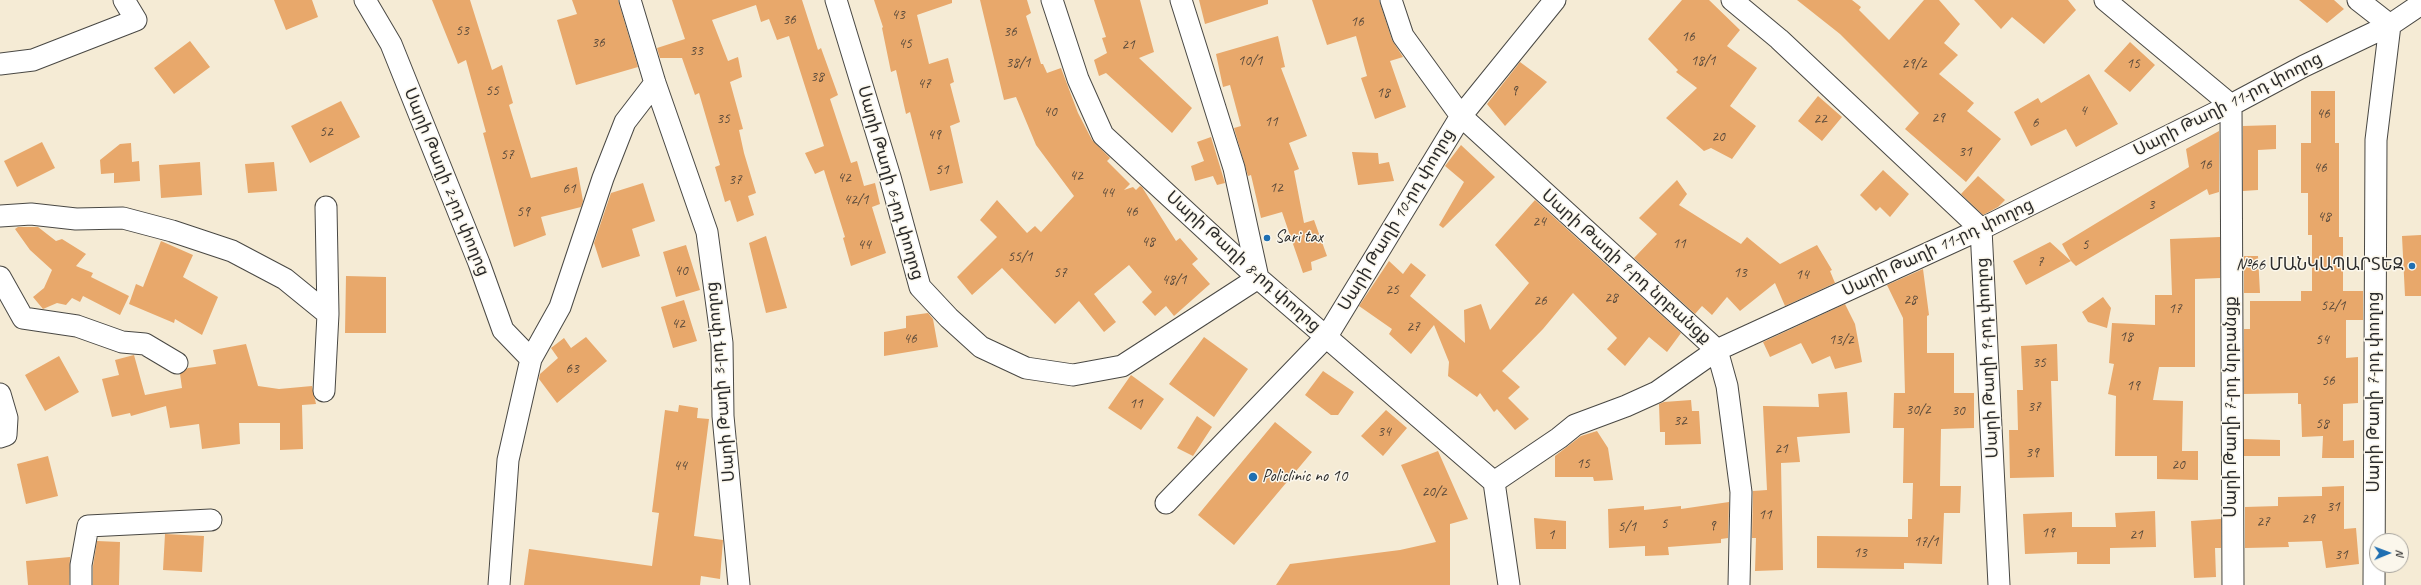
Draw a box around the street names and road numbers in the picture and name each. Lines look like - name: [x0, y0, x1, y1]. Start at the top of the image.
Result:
- street label: Սարի Թաղի 11-րդ փողոց: [2130, 49, 2326, 161]
- street label: Սարի Թաղի 6-րդ փողոց: [852, 84, 928, 282]
- street label: Սարի Թաղի 2-րդ փողոց: [399, 85, 493, 279]
- street label: Սարի Թաղի 10-րդ փողոց: [1335, 125, 1459, 315]
- street label: Սարի Թաղի 9-րդ նրբանցք: [1537, 185, 1715, 349]
- street label: Սարի Թաղի 8-րդ փողոց: [1161, 187, 1325, 337]
- street label: Սարի Թաղի 11-րդ փողոց: [1839, 195, 2037, 301]
- street label: Սարի Թաղի 9-րդ փողոց: [1973, 257, 2003, 459]
- street label: Սարի Թաղի 3-րդ փողոց: [702, 281, 740, 483]
- street label: Սարի Թաղի 7-րդ փողոց: [2365, 291, 2385, 493]
- street label: Սարի Թաղի 7-րդ նրբանցք: [2222, 296, 2242, 518]

